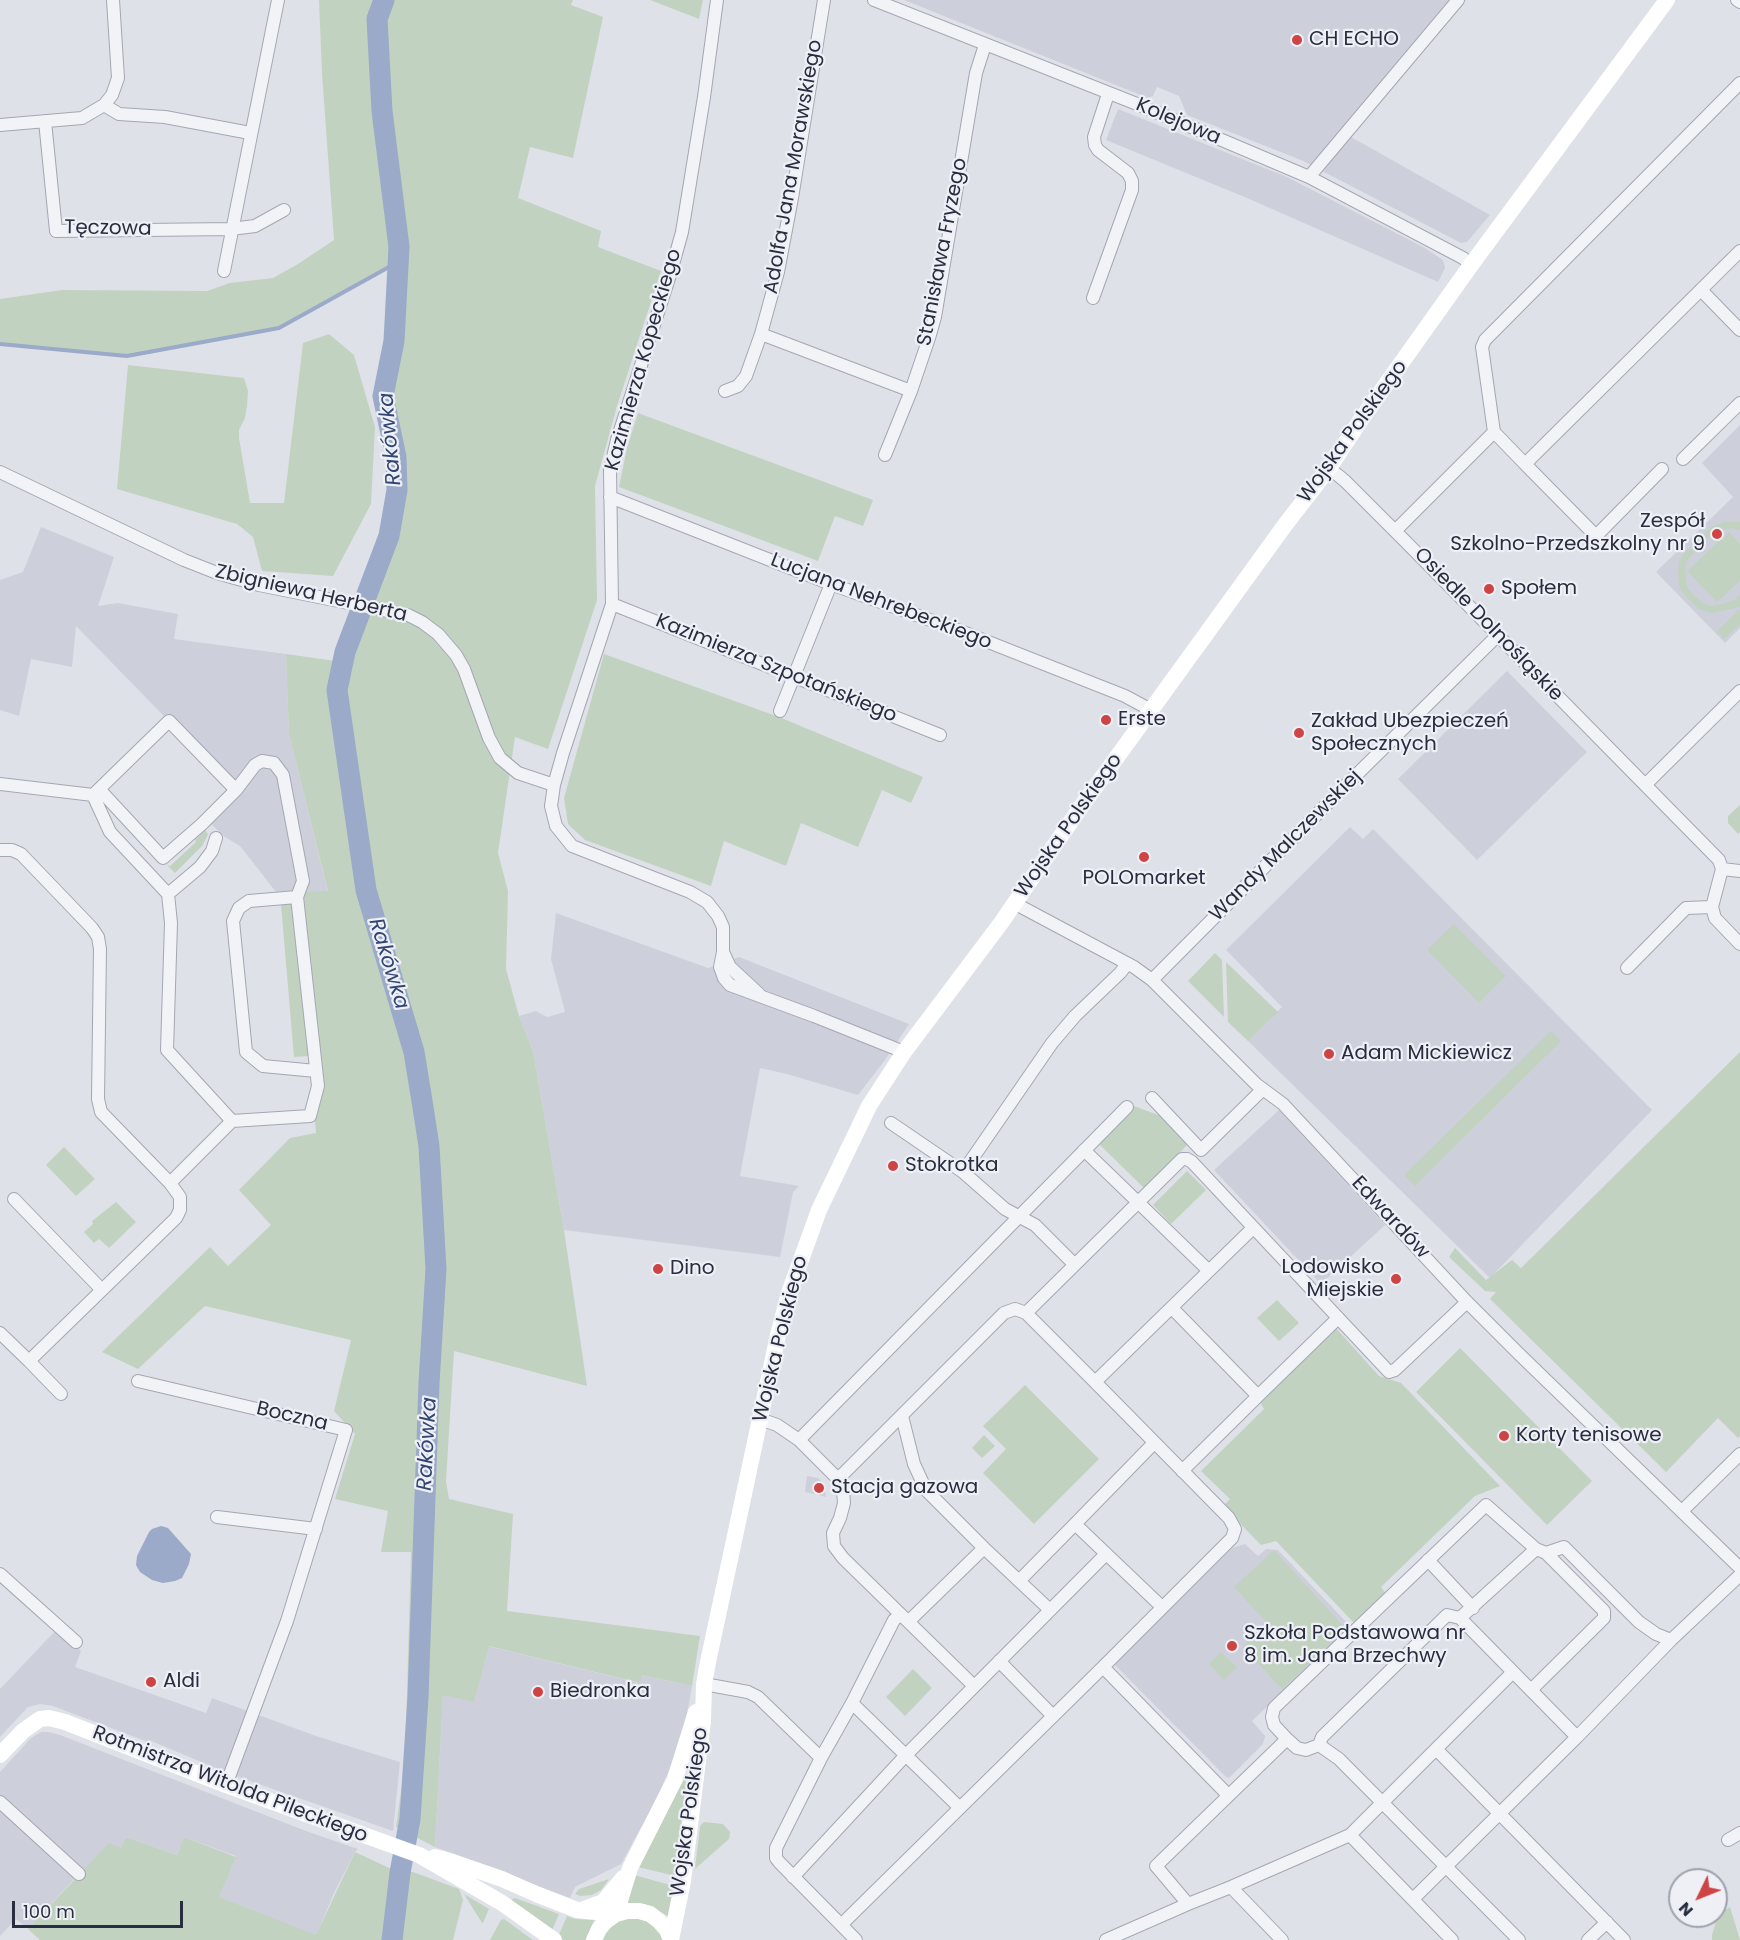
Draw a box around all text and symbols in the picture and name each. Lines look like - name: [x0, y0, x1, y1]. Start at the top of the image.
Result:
- place label: CH ECHO: [1309, 28, 1399, 52]
- marker: CH ECHO: [1290, 33, 1304, 47]
- street label: Adolfa Jana Morawskiego: [760, 38, 828, 296]
- street label: Kolejowa: [1132, 93, 1224, 151]
- street label: Stanisława Fryzego: [913, 156, 973, 348]
- street label: Tęczowa: [64, 216, 152, 242]
- street label: Kazimierza Kopeckiego: [601, 246, 687, 474]
- street label: Wojska Polskiego: [1293, 356, 1413, 508]
- water label: Rakówka: [374, 391, 408, 487]
- place label: Zespół Szkolno-Przedszkolny nr 9: [1450, 510, 1705, 557]
- marker: Zespół Szkolno-Przedszkolny nr 9: [1710, 527, 1724, 541]
- street label: Osiedle Dolnośląskie: [1408, 543, 1568, 707]
- street label: Lucjana Nehrebeckiego: [767, 549, 995, 655]
- street label: Zbigniewa Herberta: [213, 560, 409, 628]
- place label: Społem: [1501, 577, 1577, 601]
- marker: Społem: [1482, 582, 1496, 596]
- street label: Kazimierza Szpotańskiego: [652, 610, 900, 728]
- place label: Erste: [1118, 708, 1166, 732]
- place label: Zakład Ubezpieczeń Społecznych: [1311, 710, 1509, 757]
- marker: Erste: [1099, 713, 1113, 727]
- marker: Zakład Ubezpieczeń Społecznych: [1292, 726, 1306, 740]
- street label: Wojska Polskiego: [1010, 749, 1128, 903]
- street label: Wandy Malczewskiej: [1205, 765, 1367, 927]
- marker: POLOmarket: [1137, 850, 1151, 864]
- place label: POLOmarket: [1082, 867, 1206, 891]
- water label: Rakówka: [362, 916, 414, 1012]
- place label: Adam Mickiewicz: [1341, 1042, 1512, 1066]
- marker: Adam Mickiewicz: [1322, 1047, 1336, 1061]
- place label: Stokrotka: [905, 1154, 998, 1178]
- marker: Stokrotka: [886, 1159, 900, 1173]
- street label: Edwardów: [1346, 1172, 1434, 1264]
- street label: Wojska Polskiego: [749, 1253, 813, 1425]
- place label: Lodowisko Miejskie: [1281, 1256, 1384, 1303]
- place label: Dino: [670, 1257, 715, 1281]
- marker: Dino: [651, 1262, 665, 1276]
- marker: Lodowisko Miejskie: [1389, 1272, 1403, 1286]
- street label: Boczna: [254, 1397, 330, 1437]
- water label: Rakówka: [413, 1397, 443, 1491]
- place label: Korty tenisowe: [1516, 1424, 1662, 1448]
- marker: Korty tenisowe: [1497, 1429, 1511, 1443]
- place label: Stacja gazowa: [831, 1476, 978, 1500]
- marker: Stacja gazowa: [812, 1481, 826, 1495]
- place label: Szkoła Podstawowa nr 8 im. Jana Brzechwy: [1244, 1622, 1466, 1669]
- marker: Szkoła Podstawowa nr 8 im. Jana Brzechwy: [1225, 1639, 1239, 1653]
- place label: Aldi: [163, 1670, 200, 1694]
- marker: Aldi: [144, 1675, 158, 1689]
- place label: Biedronka: [550, 1680, 650, 1704]
- marker: Biedronka: [531, 1685, 545, 1699]
- street label: Rotmistrza Witolda Pileckiego: [89, 1721, 371, 1849]
- street label: Wojska Polskiego: [666, 1726, 714, 1898]
- north arrow: [1668, 1868, 1728, 1928]
- scale bar: [15, 1889, 186, 1927]
- text: N: [1673, 1897, 1698, 1922]
- text: 100 m: [23, 1899, 75, 1924]

